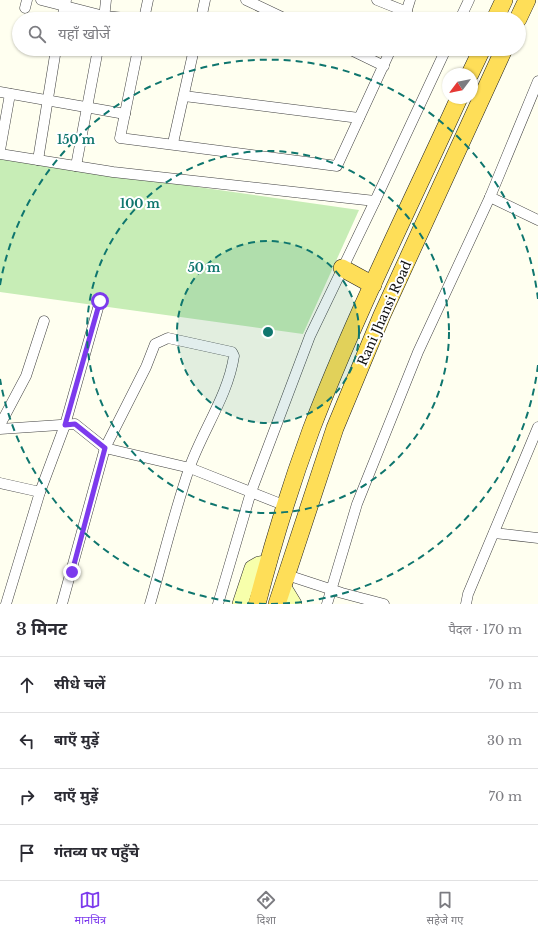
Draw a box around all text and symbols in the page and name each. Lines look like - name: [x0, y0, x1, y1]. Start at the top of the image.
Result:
- search box: [12, 12, 526, 56]
- icon: search: [26, 23, 48, 45]
- text: यहाँ खोजें: [58, 24, 110, 43]
- north arrow: [442, 68, 478, 104]
- text: 150 m: [57, 132, 96, 147]
- text: 100 m: [120, 196, 161, 211]
- street label: Rani Jhansi Road: [354, 258, 415, 368]
- text: 50 m: [188, 260, 221, 275]
- route start: [91, 292, 109, 310]
- centre of rings: [261, 325, 275, 339]
- route end: [63, 563, 81, 581]
- text: 3 मिनट: [16, 619, 67, 640]
- text: पैदल · 170 m: [448, 621, 522, 638]
- icon: ahead: [16, 674, 38, 696]
- text: सीधे चलें: [54, 674, 105, 693]
- text: 70 m: [489, 676, 522, 693]
- icon: left: [16, 730, 38, 752]
- text: बाएँ मुड़ें: [54, 730, 99, 749]
- text: 30 m: [487, 732, 522, 749]
- icon: right: [16, 786, 38, 808]
- text: दाएँ मुड़ें: [54, 786, 98, 805]
- text: 70 m: [489, 788, 522, 805]
- icon: arrive: [16, 842, 38, 864]
- text: गंतव्य पर पहुँचे: [54, 842, 139, 861]
- tab: मानचित्र: [75, 889, 106, 928]
- tab: दिशा: [255, 889, 277, 928]
- tab: सहेजे गए: [427, 889, 463, 928]

